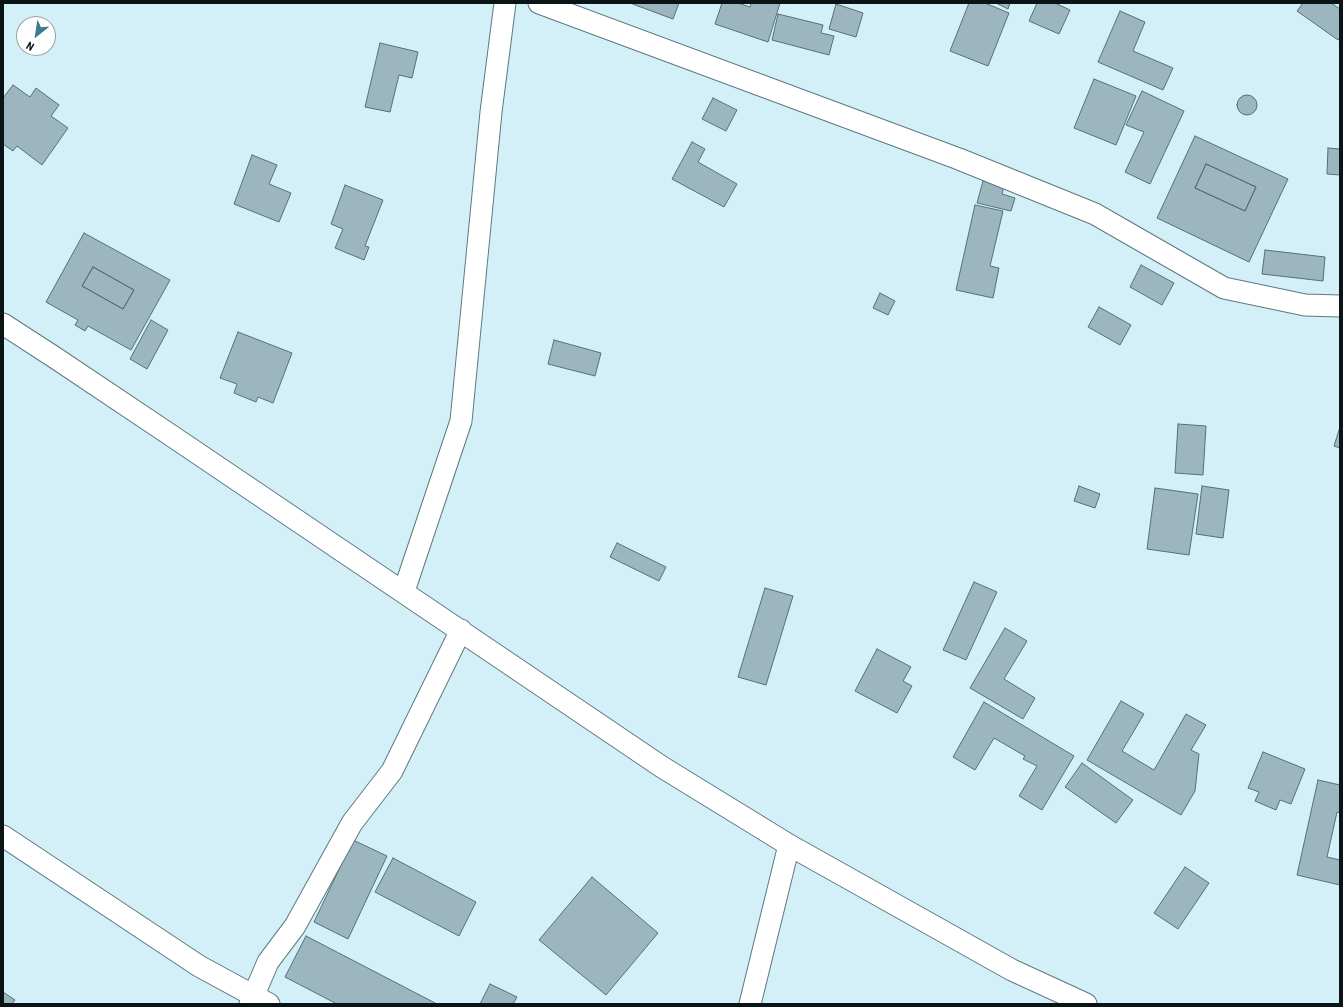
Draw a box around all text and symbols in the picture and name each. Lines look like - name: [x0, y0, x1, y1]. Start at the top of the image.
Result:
- north arrow: [16, 16, 56, 56]
- text: N: [24, 39, 36, 53]

